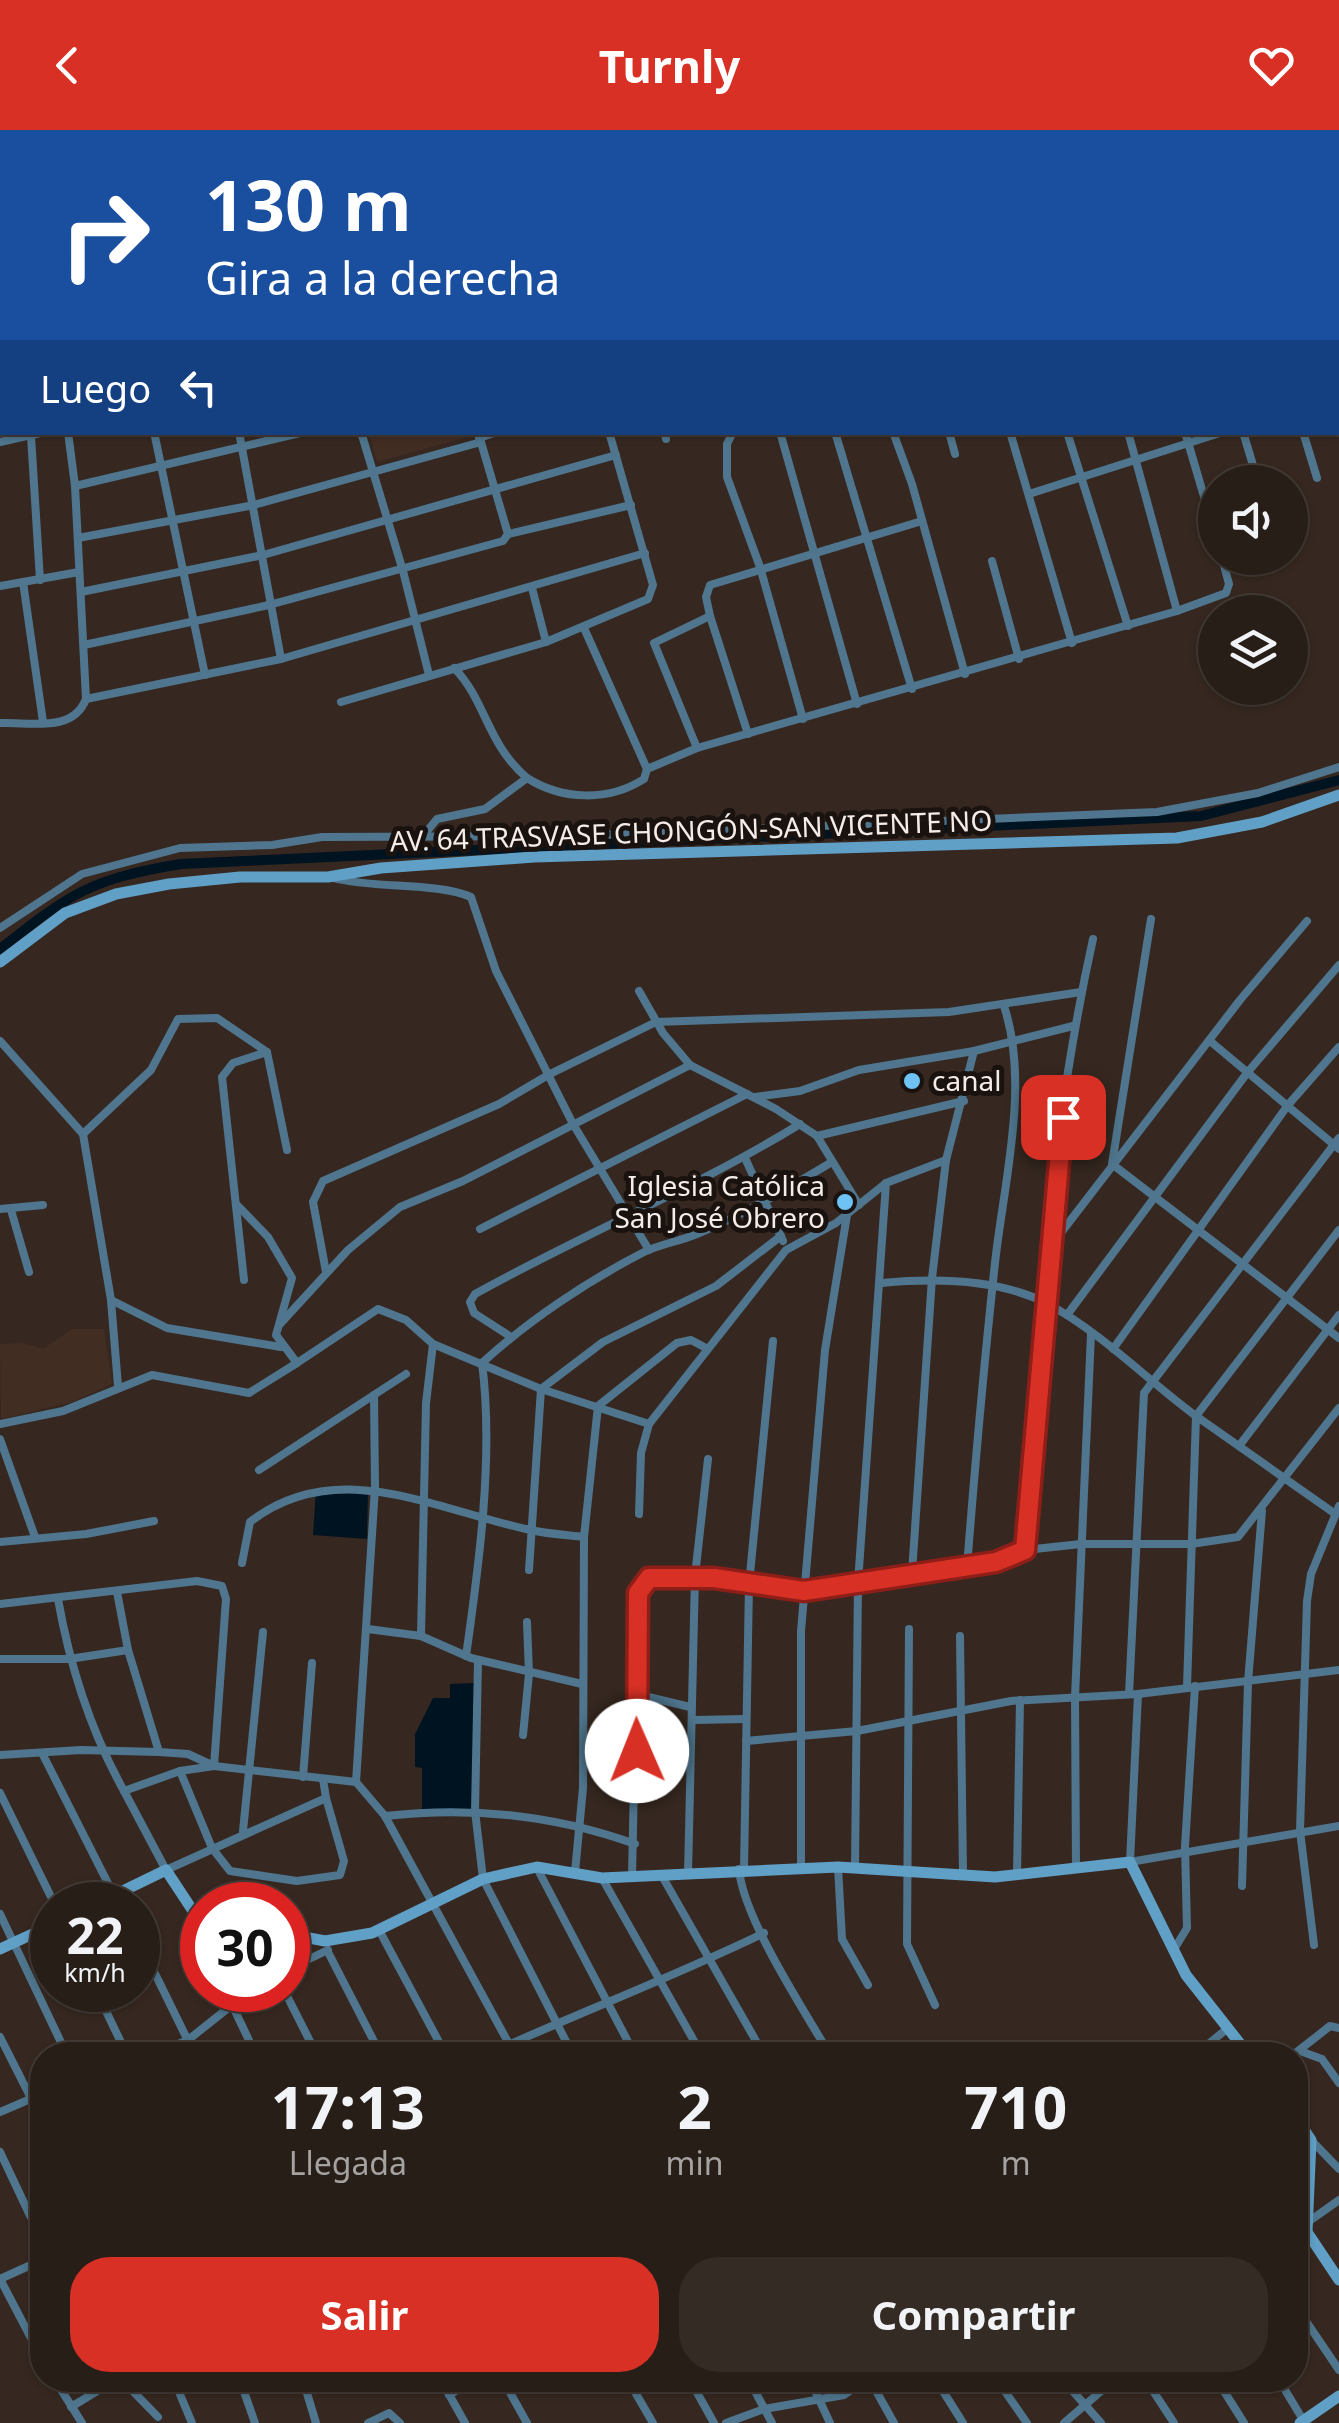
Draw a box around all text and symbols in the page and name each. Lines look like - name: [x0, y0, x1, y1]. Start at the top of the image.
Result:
- text: Turnly: [599, 35, 740, 96]
- icon: back: [40, 38, 95, 93]
- icon: heart: [1244, 38, 1299, 93]
- text: 130 m: [205, 156, 412, 252]
- icon: right: [40, 170, 170, 300]
- text: Gira a la derecha: [205, 247, 560, 308]
- icon: left: [171, 360, 226, 415]
- text: Luego: [40, 362, 151, 414]
- map controls: [1198, 465, 1308, 705]
- button: sound: [1198, 465, 1308, 575]
- button: layers: [1198, 595, 1308, 705]
- street label: AV. 64 TRASVASE CHONGÓN-SAN VICENTE NO: [389, 800, 993, 860]
- place label: canal: [932, 1061, 1001, 1099]
- marker: canal: [901, 1070, 923, 1092]
- pin: [1021, 1075, 1106, 1160]
- icon: arrive: [1036, 1090, 1091, 1145]
- place label: Iglesia Católica San José Obrero: [614, 1166, 825, 1236]
- marker: Iglesia Católica San José Obrero: [834, 1191, 856, 1213]
- position arrow: [585, 1699, 689, 1803]
- speed limit sign: 30: [180, 1882, 310, 2012]
- text: 22: [66, 1901, 124, 1969]
- text: km/h: [64, 1955, 126, 1989]
- text: 17:13: [271, 2065, 425, 2147]
- text: 2: [677, 2065, 712, 2147]
- text: 710: [964, 2065, 1067, 2147]
- text: Llegada: [289, 2141, 407, 2184]
- text: min: [666, 2141, 724, 2184]
- text: m: [1001, 2141, 1031, 2184]
- button: Salir: [70, 2257, 659, 2372]
- button: Compartir: [679, 2257, 1268, 2372]

